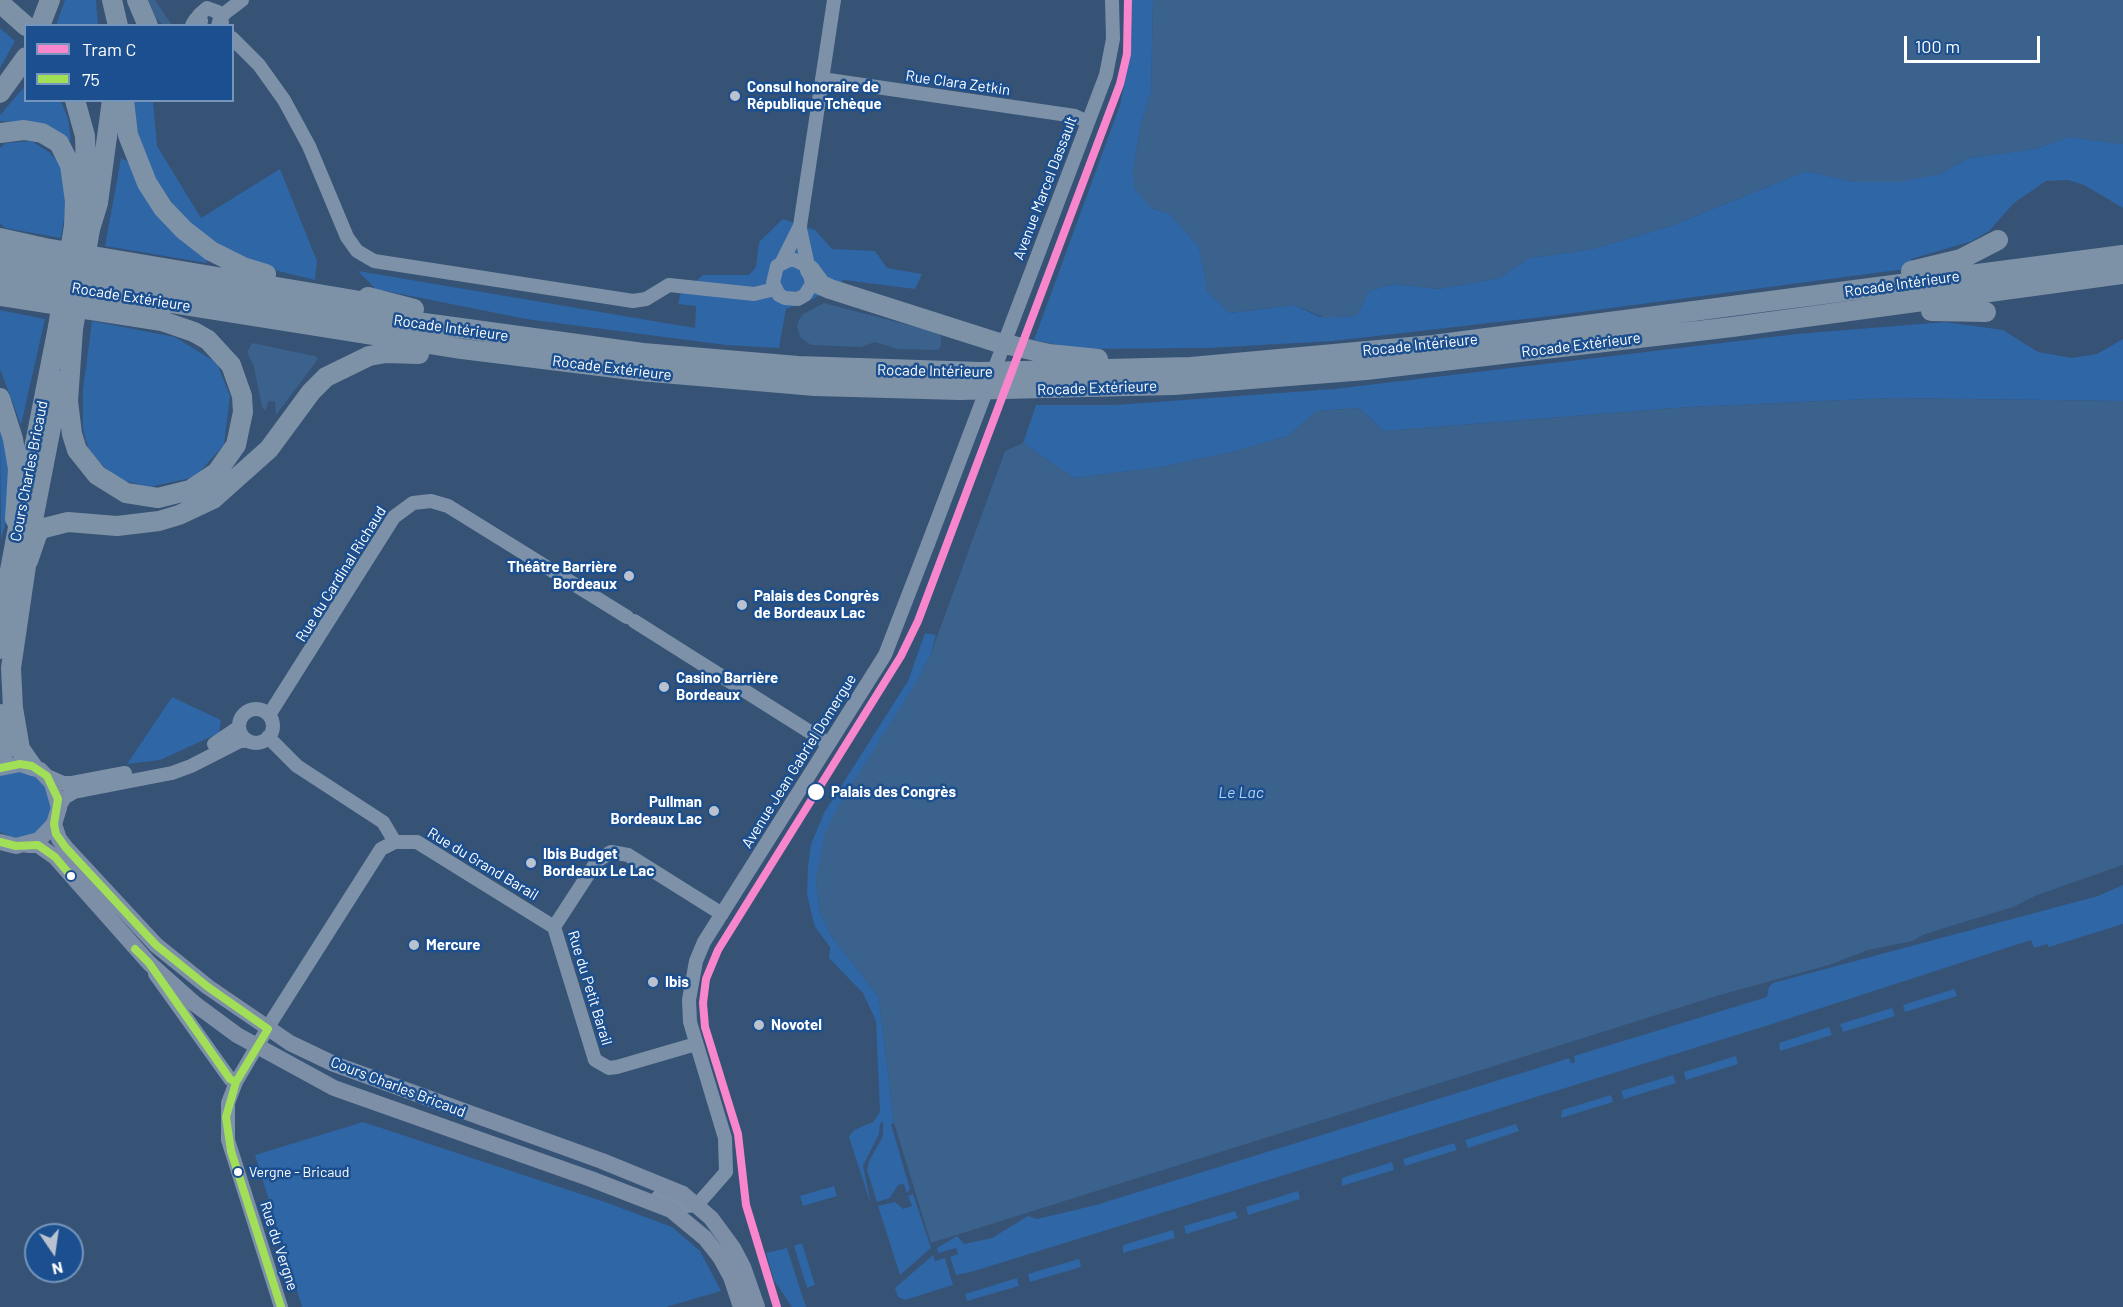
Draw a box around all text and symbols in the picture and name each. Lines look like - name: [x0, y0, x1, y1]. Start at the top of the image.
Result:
- legend: [24, 24, 234, 102]
- scale bar: [1907, 24, 2044, 62]
- text: 100 m: [1915, 35, 1960, 57]
- text: Tram C: [82, 38, 136, 60]
- street label: Rue Clara Zetkin: [904, 67, 1012, 99]
- text: 75: [82, 68, 100, 90]
- place label: Consul honoraire de République Tchèque: [747, 78, 882, 113]
- marker: Consul honoraire de République Tchèque: [728, 89, 742, 103]
- street label: Avenue Marcel Dassault: [1009, 114, 1081, 262]
- street label: Rocade Intérieure: [1843, 267, 1961, 301]
- street label: Rocade Extérieure: [70, 279, 192, 315]
- street label: Rocade Intérieure: [392, 311, 510, 345]
- street label: Rocade Extérieure: [1520, 329, 1642, 361]
- street label: Rocade Intérieure: [1361, 330, 1479, 360]
- street label: Rocade Extérieure: [551, 352, 673, 384]
- street label: Rocade Intérieure: [877, 361, 993, 381]
- street label: Rocade Extérieure: [1037, 377, 1157, 399]
- street label: Cours Charles Bricaud: [7, 399, 51, 543]
- street label: Rue du Cardinal Richaud: [292, 503, 390, 645]
- place label: Théâtre Barrière Bordeaux: [507, 558, 617, 593]
- marker: Théâtre Barrière Bordeaux: [622, 569, 636, 583]
- place label: Palais des Congrès de Bordeaux Lac: [754, 587, 879, 622]
- marker: Palais des Congrès de Bordeaux Lac: [735, 598, 749, 612]
- place label: Casino Barrière Bordeaux: [676, 669, 778, 704]
- street label: Avenue Jean Gabriel Domergue: [738, 671, 860, 851]
- marker: Casino Barrière Bordeaux: [657, 680, 671, 694]
- marker: Palais des Congrès: [806, 782, 826, 802]
- place label: Palais des Congrès: [831, 783, 956, 801]
- water label: Le Lac: [1218, 783, 1264, 803]
- place label: Pullman Bordeaux Lac: [610, 793, 702, 828]
- marker: Pullman Bordeaux Lac: [707, 804, 721, 818]
- street label: Rue du Grand Barail: [424, 824, 542, 904]
- place label: Ibis Budget Bordeaux Le Lac: [543, 845, 654, 880]
- marker: Ibis Budget Bordeaux Le Lac: [524, 856, 538, 870]
- unlabelled marker: [65, 870, 77, 882]
- street label: Rue du Petit Barail: [564, 928, 616, 1048]
- place label: Mercure: [426, 936, 480, 954]
- marker: Mercure: [407, 938, 421, 952]
- place label: Ibis: [665, 973, 689, 991]
- marker: Ibis: [646, 975, 660, 989]
- place label: Novotel: [771, 1016, 822, 1034]
- marker: Novotel: [752, 1018, 766, 1032]
- street label: Cours Charles Bricaud: [328, 1053, 468, 1121]
- place label: Vergne - Bricaud: [249, 1164, 349, 1180]
- marker: Vergne - Bricaud: [232, 1166, 244, 1178]
- street label: Rue du Vergne: [256, 1199, 302, 1293]
- north arrow: [24, 1223, 84, 1283]
- text: N: [50, 1259, 65, 1280]

